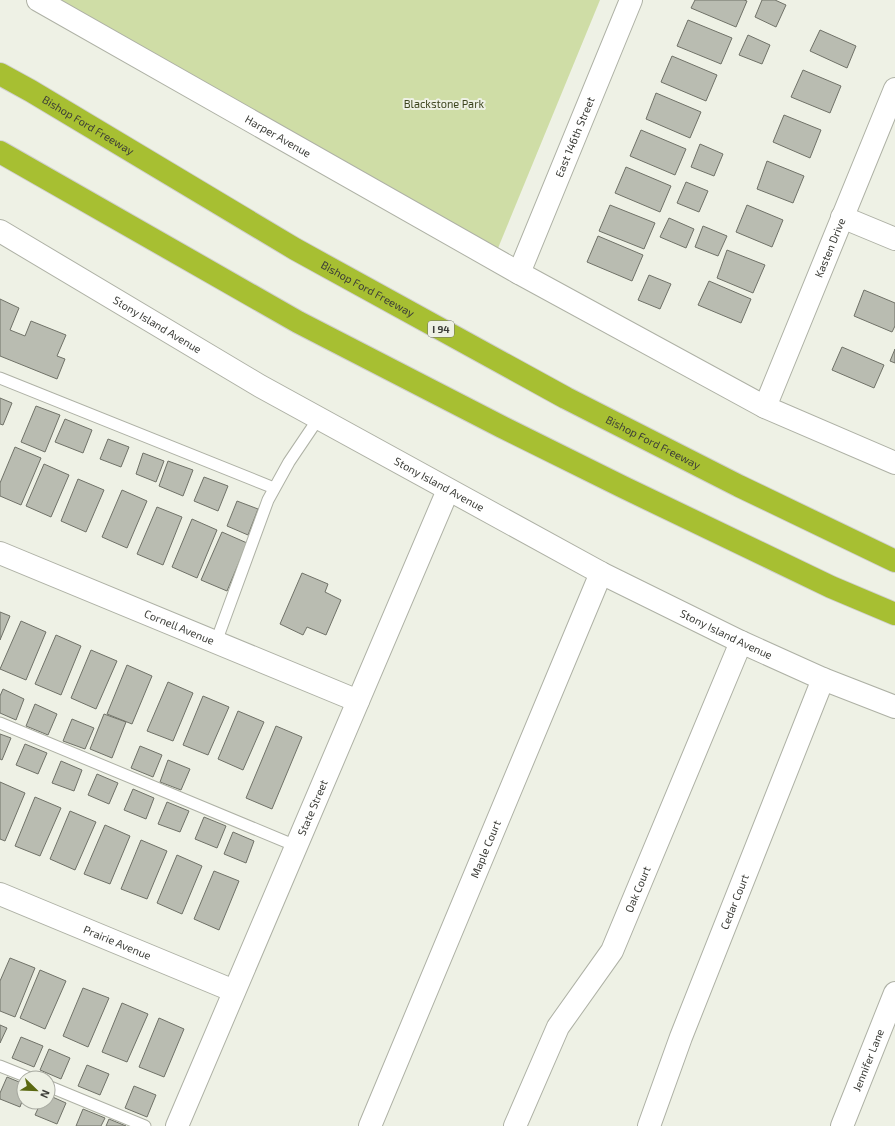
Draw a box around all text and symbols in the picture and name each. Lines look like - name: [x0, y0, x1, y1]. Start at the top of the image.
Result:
- street label: Bishop Ford Freeway: [40, 92, 137, 157]
- street label: East 146th Street: [552, 95, 597, 179]
- park label: Blackstone Park: [404, 97, 485, 110]
- street label: Harper Avenue: [243, 112, 313, 160]
- street label: Kasten Drive: [812, 216, 848, 279]
- street label: Bishop Ford Freeway: [319, 258, 417, 319]
- street label: Stony Island Avenue: [111, 293, 204, 356]
- road number: I 94: [428, 321, 454, 337]
- street label: Bishop Ford Freeway: [604, 412, 703, 471]
- street label: Stony Island Avenue: [392, 454, 487, 514]
- street label: Cornell Avenue: [142, 606, 217, 647]
- street label: Stony Island Avenue: [678, 606, 775, 661]
- street label: State Street: [295, 778, 330, 837]
- street label: Maple Court: [467, 818, 503, 880]
- street label: Oak Court: [622, 864, 653, 914]
- street label: Cedar Court: [717, 872, 751, 931]
- street label: Prairie Avenue: [82, 922, 153, 962]
- street label: Jennifer Lane: [850, 1027, 886, 1093]
- north arrow: [16, 1070, 56, 1110]
- text: N: [38, 1088, 53, 1100]

